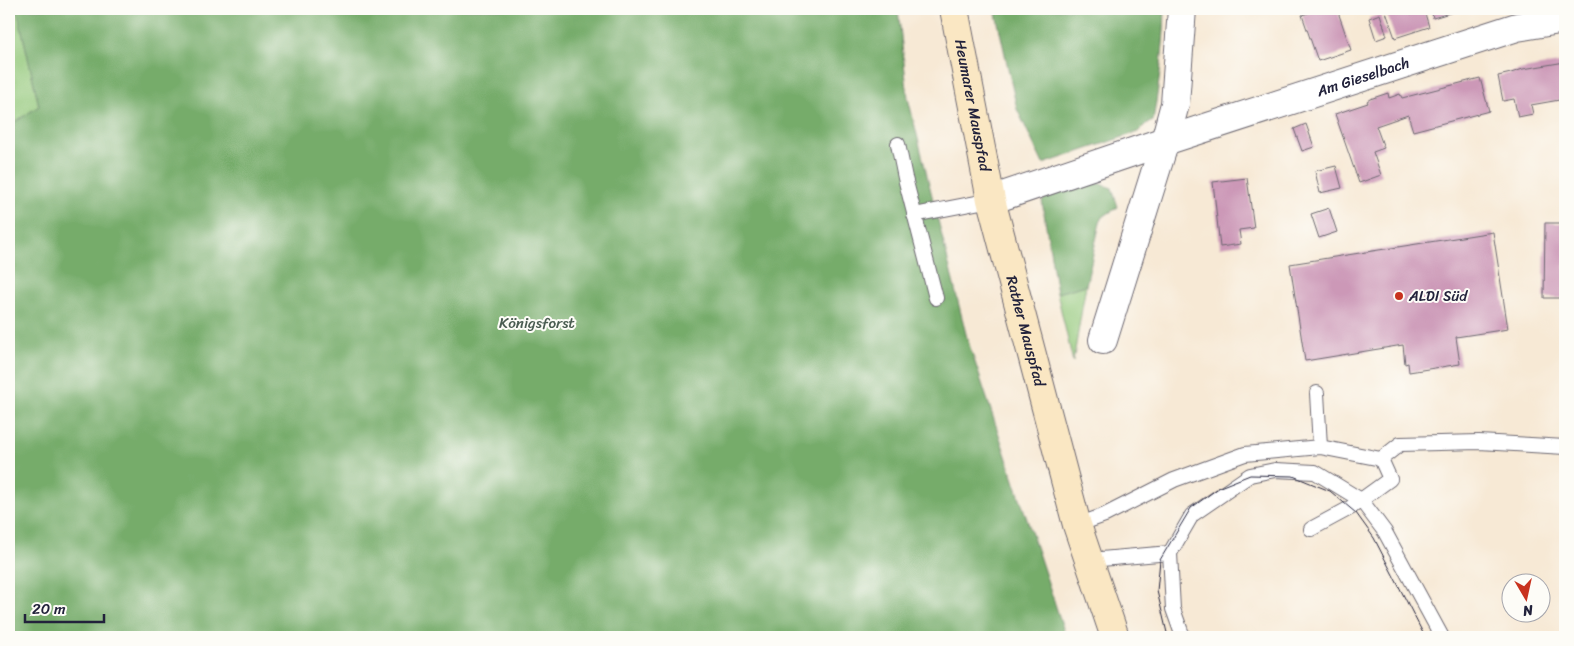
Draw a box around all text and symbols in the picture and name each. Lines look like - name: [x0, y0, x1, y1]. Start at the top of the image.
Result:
- street label: Heumarer Mauspfad: [947, 37, 998, 175]
- street label: Am Gieselbach: [1312, 50, 1413, 104]
- street label: Rather Mauspfad: [999, 273, 1053, 390]
- place label: ALDI Süd: [1408, 283, 1468, 309]
- marker: ALDI Süd: [1393, 290, 1405, 302]
- park label: Königsforst: [499, 310, 575, 336]
- north arrow: [1502, 574, 1552, 624]
- scale bar: [25, 591, 104, 623]
- text: 20 m: [32, 596, 66, 622]
- text: N: [1521, 597, 1536, 623]

